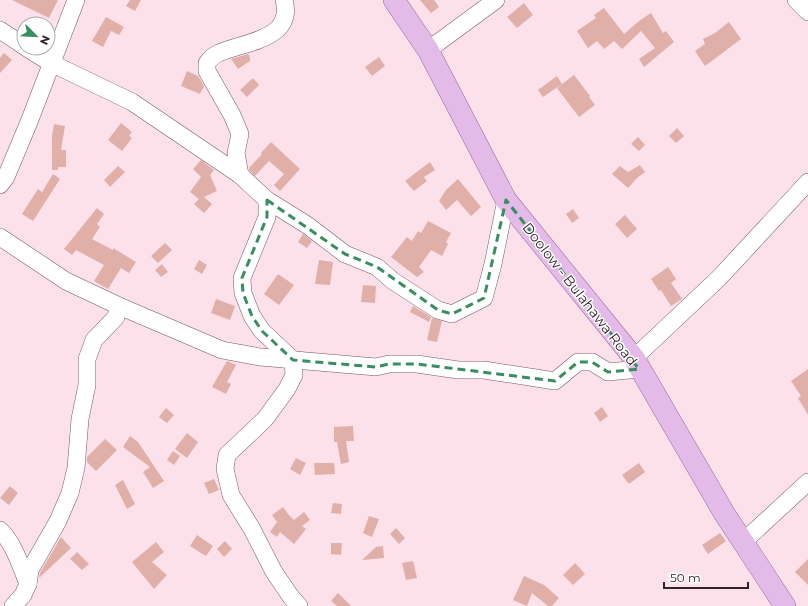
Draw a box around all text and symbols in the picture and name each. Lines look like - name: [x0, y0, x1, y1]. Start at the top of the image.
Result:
- north arrow: [16, 16, 56, 56]
- text: N: [37, 33, 53, 47]
- street label: Doolow - Bulahawa Road: [519, 219, 641, 369]
- scale bar: [664, 564, 748, 590]
- text: 50 m: [670, 570, 701, 585]

